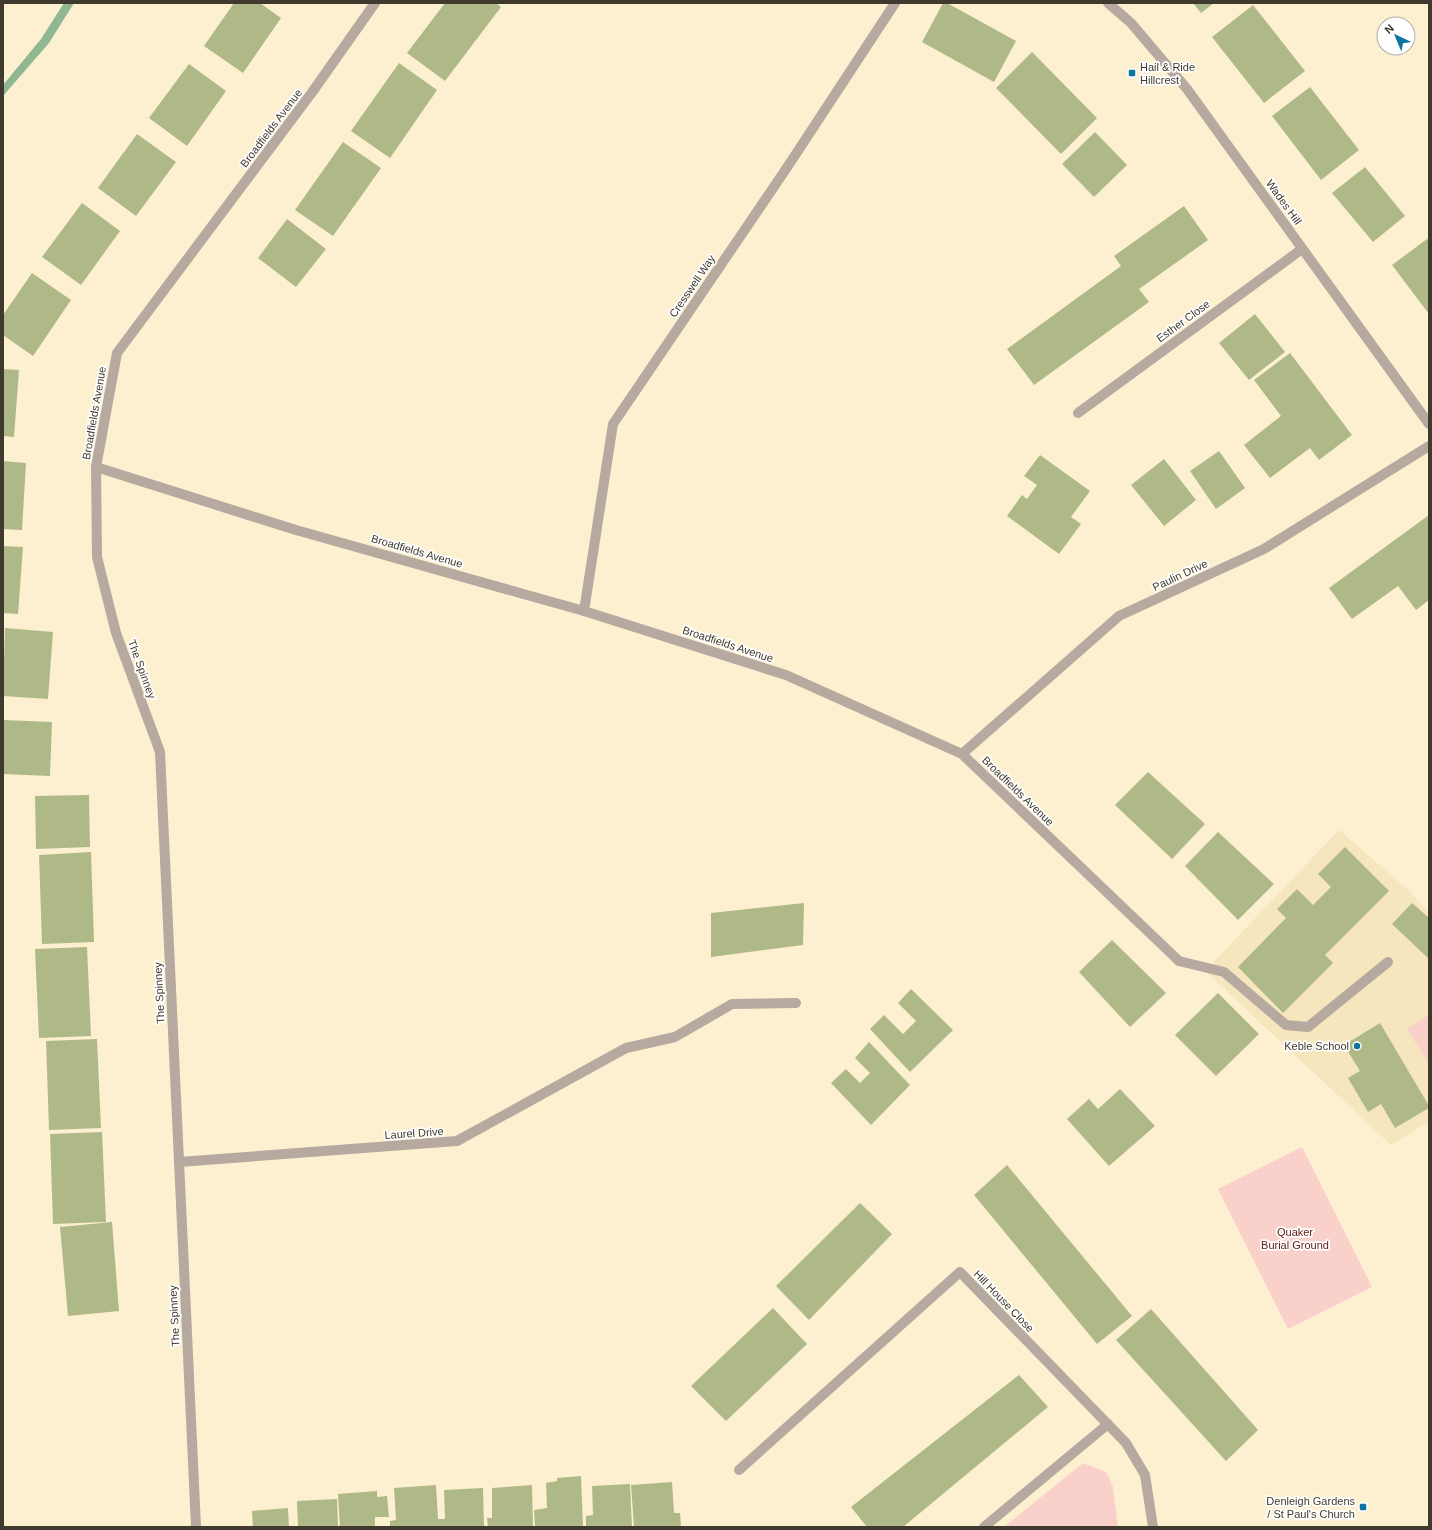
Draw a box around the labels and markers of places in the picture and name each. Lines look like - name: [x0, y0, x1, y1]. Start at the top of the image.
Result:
- place label: Hail & Ride Hillcrest: [1140, 61, 1195, 86]
- marker: Hail & Ride Hillcrest: [1127, 68, 1137, 78]
- place label: Keble School: [1284, 1040, 1349, 1052]
- marker: Keble School: [1352, 1041, 1362, 1051]
- place label: Denleigh Gardens / St Paul's Church: [1266, 1495, 1355, 1520]
- marker: Denleigh Gardens / St Paul's Church: [1358, 1502, 1368, 1512]

